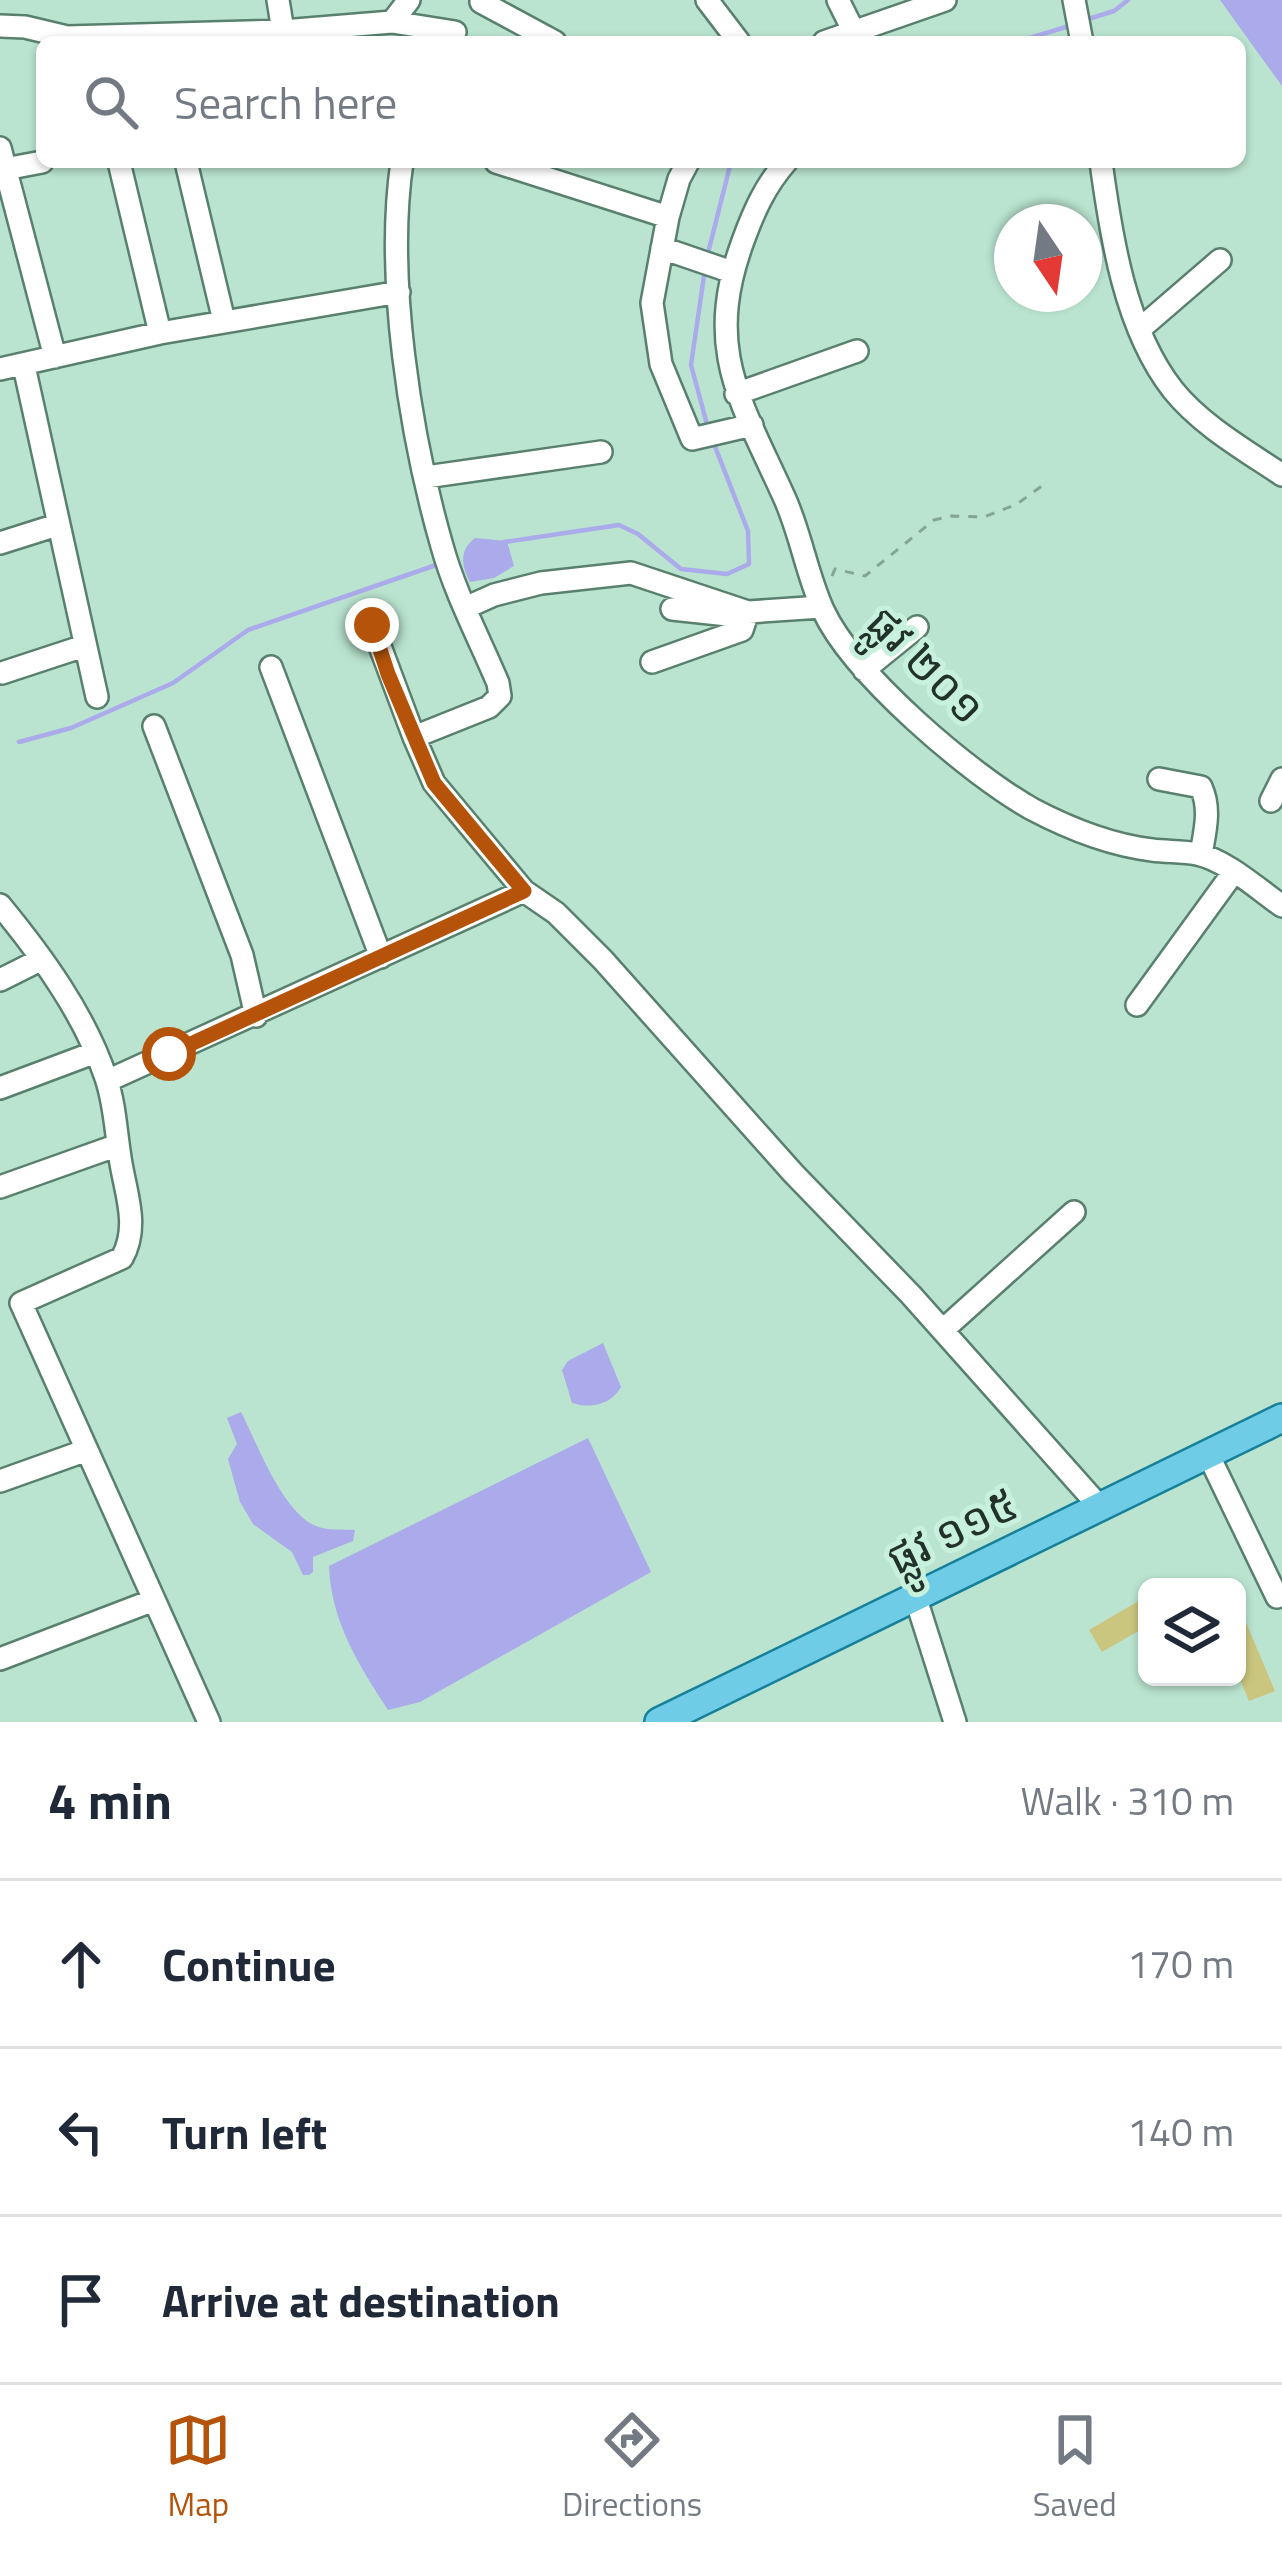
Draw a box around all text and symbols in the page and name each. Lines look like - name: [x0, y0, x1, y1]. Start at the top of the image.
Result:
- search box: [36, 36, 1246, 168]
- text: Search here: [174, 68, 397, 136]
- icon: search: [78, 69, 144, 135]
- north arrow: [994, 204, 1102, 312]
- street label: ផ្លូវ ២០១: [847, 589, 1002, 744]
- route end: [345, 598, 399, 652]
- route start: [142, 1027, 196, 1081]
- street label: ផ្លូវ ១១៥: [874, 1469, 1032, 1598]
- map controls: [1138, 1578, 1246, 1686]
- button: layers: [1138, 1578, 1246, 1686]
- text: 4 min: [48, 1761, 172, 1839]
- text: Walk · 310 m: [1020, 1771, 1234, 1830]
- text: Continue: [162, 1930, 336, 1998]
- icon: ahead: [48, 1931, 114, 1997]
- text: 170 m: [1127, 1934, 1234, 1993]
- text: Turn left: [162, 2098, 327, 2166]
- icon: left: [48, 2099, 114, 2165]
- text: 140 m: [1127, 2102, 1234, 2161]
- text: Arrive at destination: [162, 2266, 560, 2334]
- icon: arrive: [48, 2267, 114, 2333]
- tab: Map: [165, 2407, 231, 2529]
- tab: Directions: [562, 2407, 702, 2529]
- tab: Saved: [1033, 2407, 1117, 2529]

